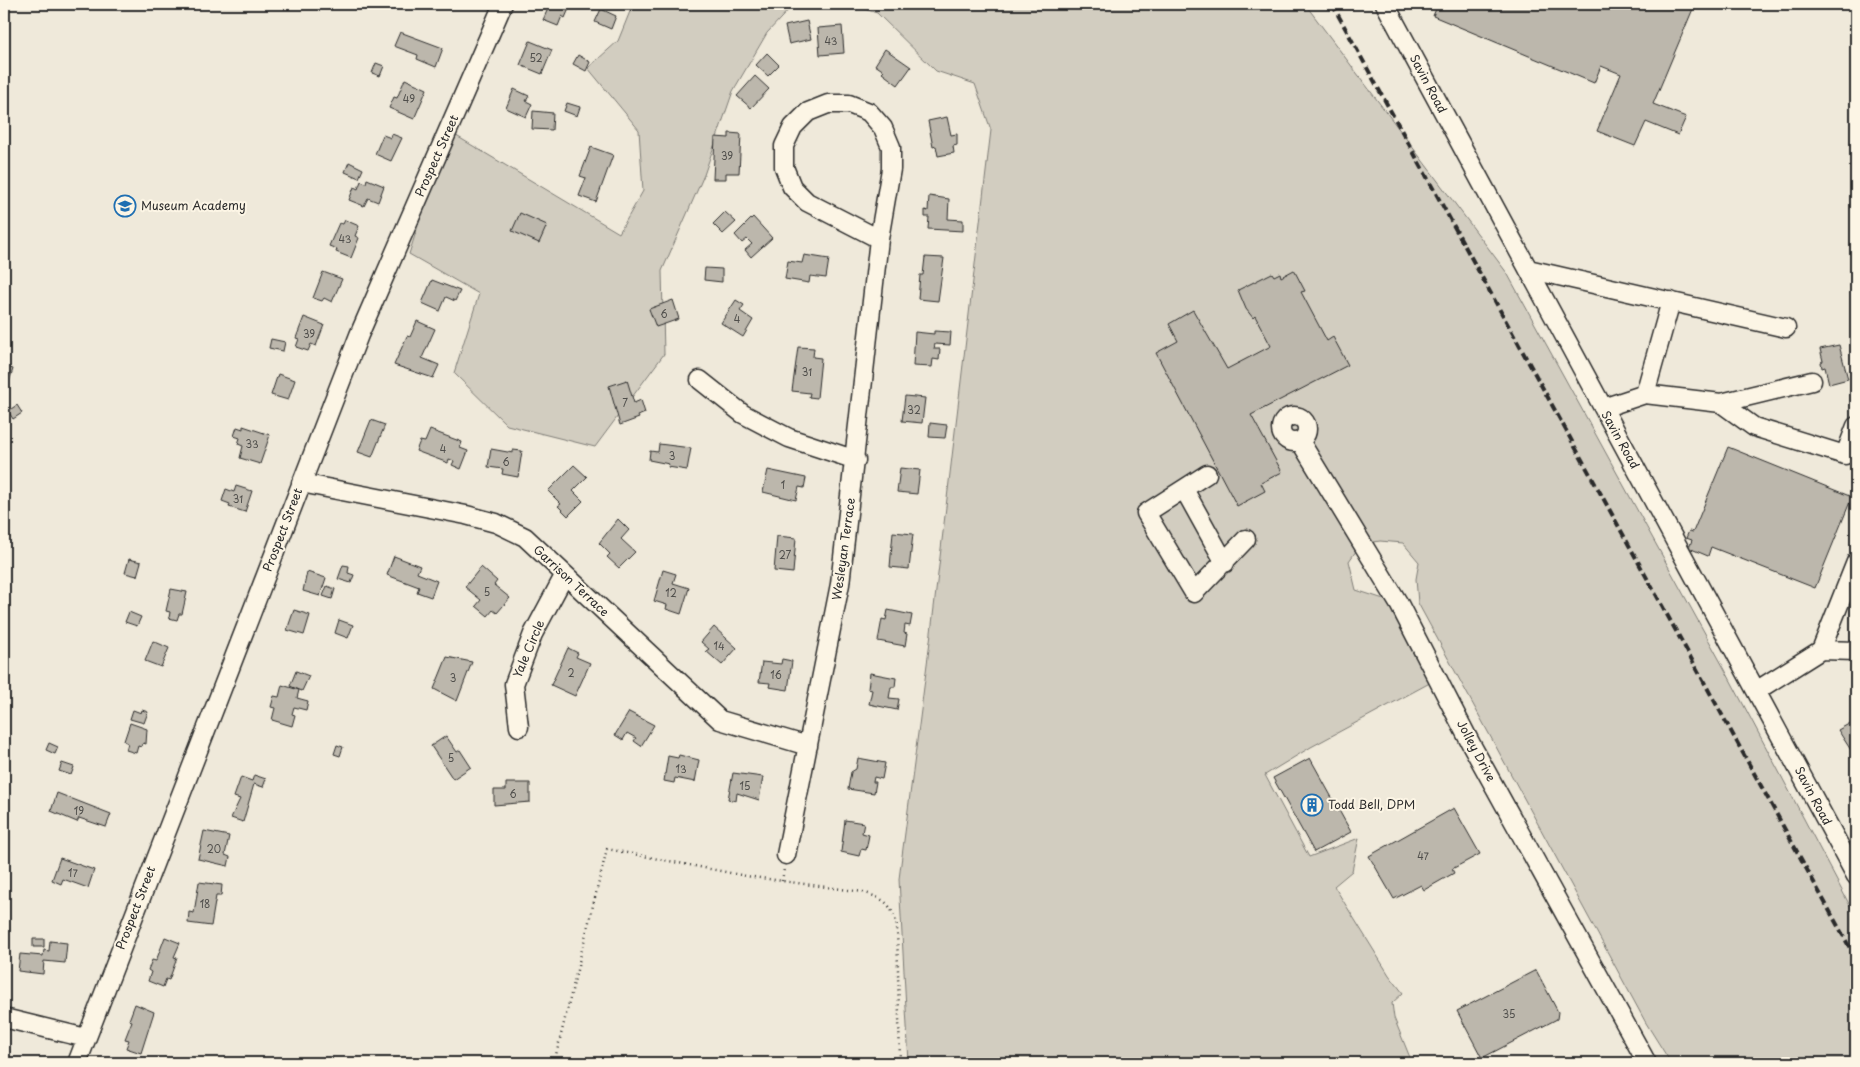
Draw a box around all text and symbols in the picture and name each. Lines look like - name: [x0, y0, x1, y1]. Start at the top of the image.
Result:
- house number: 43: [825, 33, 838, 48]
- house number: 52: [529, 50, 543, 65]
- street label: Savin Road: [1406, 51, 1452, 116]
- house number: 49: [403, 91, 415, 106]
- street label: Prospect Street: [410, 111, 462, 200]
- house number: 39: [721, 148, 733, 163]
- school or university icon: Museum Academy: [113, 194, 137, 218]
- place label: Museum Academy: [141, 196, 246, 214]
- house number: 43: [339, 231, 352, 246]
- house number: 6: [660, 306, 668, 321]
- house number: 4: [734, 311, 741, 326]
- house number: 39: [303, 326, 315, 341]
- house number: 31: [802, 364, 812, 379]
- house number: 7: [622, 395, 628, 410]
- house number: 32: [907, 402, 921, 417]
- street label: Savin Road: [1597, 407, 1644, 472]
- house number: 33: [245, 436, 259, 451]
- house number: 4: [440, 441, 447, 456]
- house number: 3: [669, 448, 675, 463]
- house number: 6: [502, 454, 510, 469]
- house number: 1: [781, 477, 785, 492]
- street label: Prospect Street: [258, 485, 306, 574]
- house number: 31: [233, 491, 243, 506]
- street label: Wesleyan Terrace: [827, 496, 859, 601]
- street label: Garrison Terrace: [530, 540, 614, 620]
- house number: 27: [779, 547, 792, 562]
- house number: 5: [484, 584, 490, 599]
- house number: 12: [665, 585, 677, 600]
- street label: Yale Circle: [508, 617, 548, 680]
- house number: 14: [713, 638, 725, 653]
- house number: 2: [567, 665, 575, 680]
- house number: 16: [770, 667, 782, 682]
- house number: 3: [450, 670, 456, 685]
- street label: Jolley Drive: [1453, 716, 1501, 785]
- house number: 5: [448, 750, 454, 765]
- house number: 13: [675, 761, 687, 776]
- street label: Savin Road: [1791, 763, 1837, 828]
- house number: 15: [740, 778, 750, 793]
- house number: 6: [509, 786, 517, 801]
- building icon: Todd Bell, DPM: [1300, 793, 1324, 817]
- place label: Todd Bell, DPM: [1328, 795, 1415, 813]
- house number: 19: [74, 803, 84, 818]
- house number: 20: [207, 841, 221, 856]
- house number: 47: [1417, 848, 1430, 863]
- street label: Prospect Street: [111, 863, 159, 952]
- house number: 17: [68, 865, 79, 880]
- house number: 18: [200, 896, 210, 911]
- house number: 35: [1503, 1006, 1515, 1021]

